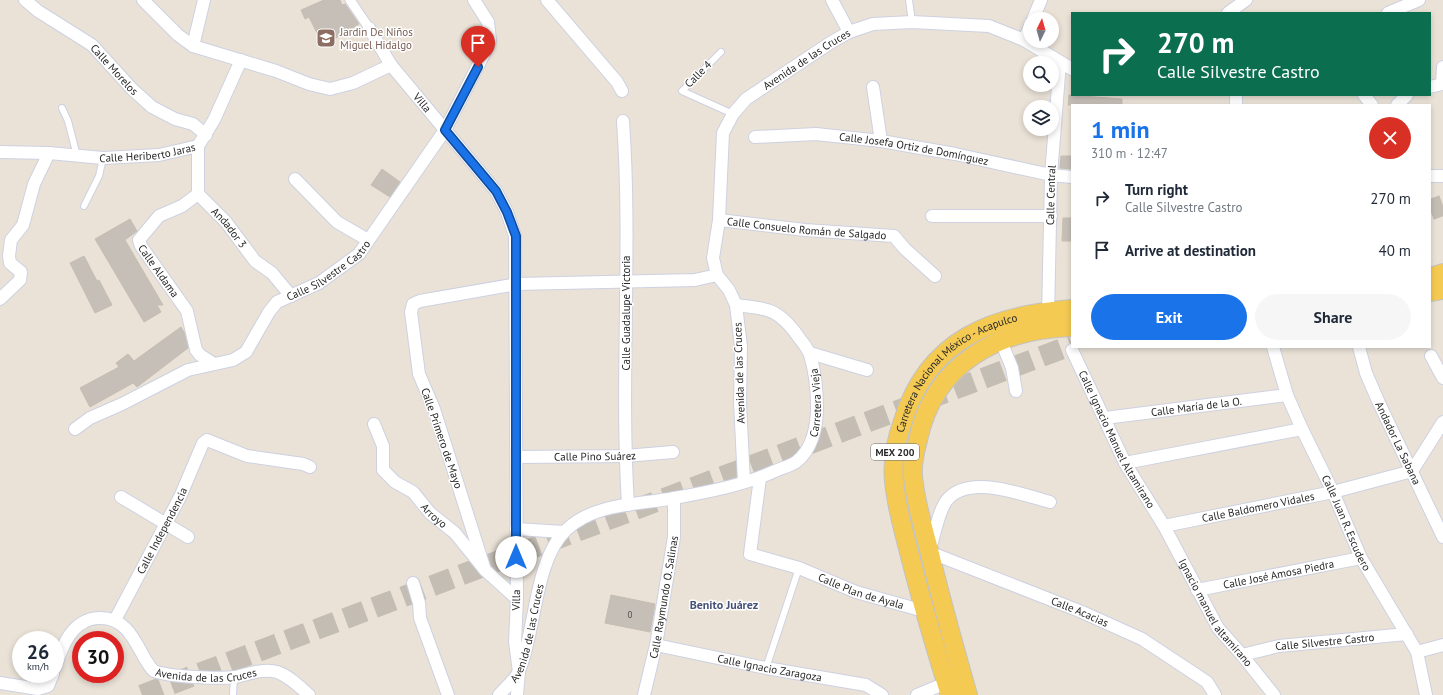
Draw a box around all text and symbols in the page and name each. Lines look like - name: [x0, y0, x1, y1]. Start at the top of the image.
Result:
- north arrow: [1023, 12, 1059, 48]
- map controls: [1023, 12, 1059, 136]
- text: 270 m: [1157, 24, 1234, 61]
- place label: Jardin De Niños Miguel Hidalgo: [339, 25, 413, 52]
- pin: [461, 26, 495, 67]
- street label: Avenida de las Cruces: [760, 26, 853, 93]
- school or university icon: Jardin De Niños Miguel Hidalgo: [315, 27, 337, 49]
- icon: right: [1091, 28, 1143, 80]
- icon: arrive: [467, 32, 489, 54]
- street label: Calle Morelos: [88, 41, 141, 98]
- button: search: [1023, 56, 1059, 92]
- street label: Calle 4: [682, 58, 714, 90]
- text: Calle Silvestre Castro: [1157, 60, 1320, 83]
- street label: Villa: [410, 89, 434, 115]
- button: layers: [1023, 100, 1059, 136]
- text: 1 min: [1091, 114, 1150, 145]
- button: close: [1369, 117, 1411, 159]
- street label: Calle Josefa Ortiz de Domínguez: [838, 130, 990, 168]
- street label: Calle Heriberto Jaras: [99, 140, 197, 165]
- text: 310 m · 12:47: [1091, 145, 1168, 162]
- street label: Calle Central: [1043, 164, 1059, 225]
- text: Turn right: [1125, 180, 1188, 199]
- icon: right: [1091, 187, 1113, 209]
- text: 270 m: [1370, 189, 1411, 208]
- text: Calle Silvestre Castro: [1125, 199, 1243, 216]
- street label: Andador 3: [208, 204, 250, 251]
- street label: Calle Consuelo Román de Salgado: [726, 214, 887, 242]
- street label: Calle Silvestre Castro: [284, 237, 373, 304]
- icon: arrive: [1091, 239, 1113, 261]
- text: Arrive at destination: [1125, 241, 1256, 260]
- text: 40 m: [1378, 241, 1411, 260]
- street label: Calle Aldama: [135, 242, 182, 300]
- street label: Calle Guadalupe Victoria: [619, 255, 633, 371]
- button: Exit: [1091, 294, 1247, 340]
- button: Share: [1255, 294, 1411, 340]
- street label: Carretera Nacional México - Acapulco: [893, 310, 1019, 434]
- street label: Avenida de las Cruces: [730, 322, 748, 424]
- street label: Carretera Vieja: [806, 367, 824, 439]
- street label: Calle Ignacio Manuel Altamirano: [1076, 368, 1158, 511]
- street label: Calle Primero de Mayo: [418, 386, 466, 490]
- street label: Calle María de la O.: [1150, 394, 1243, 419]
- street label: Andador La Sabana: [1372, 399, 1424, 487]
- road number: MEX 200: [871, 444, 919, 460]
- street label: Calle Pino Suárez: [554, 448, 637, 464]
- street label: Calle Juan R. Escudero: [1319, 473, 1374, 574]
- street label: Calle Independencia: [134, 485, 190, 576]
- street label: Calle Baldomero Vidales: [1201, 489, 1316, 525]
- street label: Arroyo: [418, 500, 450, 531]
- street label: Calle Raymundo O. Salinas: [646, 534, 681, 660]
- position arrow: [495, 536, 537, 578]
- street label: Ignacio manuel altamirano: [1176, 556, 1256, 669]
- street label: Calle José Amosa Piedra: [1222, 556, 1335, 592]
- street label: Calle Plan de Ayala: [816, 570, 906, 612]
- street label: Avenida de las Cruces: [507, 582, 547, 685]
- street label: Villa: [509, 589, 523, 612]
- street label: Calle Acacias: [1049, 594, 1111, 630]
- district label: Benito Juárez: [690, 597, 759, 612]
- house number: 0: [628, 609, 633, 620]
- street label: Calle Silvestre Castro: [1274, 630, 1375, 654]
- speed limit sign: 30: [72, 631, 124, 683]
- text: 26: [27, 639, 49, 665]
- street label: Calle Ignacio Zaragoza: [716, 651, 823, 684]
- text: km/h: [27, 660, 49, 673]
- street label: Avenida de las Cruces: [154, 665, 258, 685]

